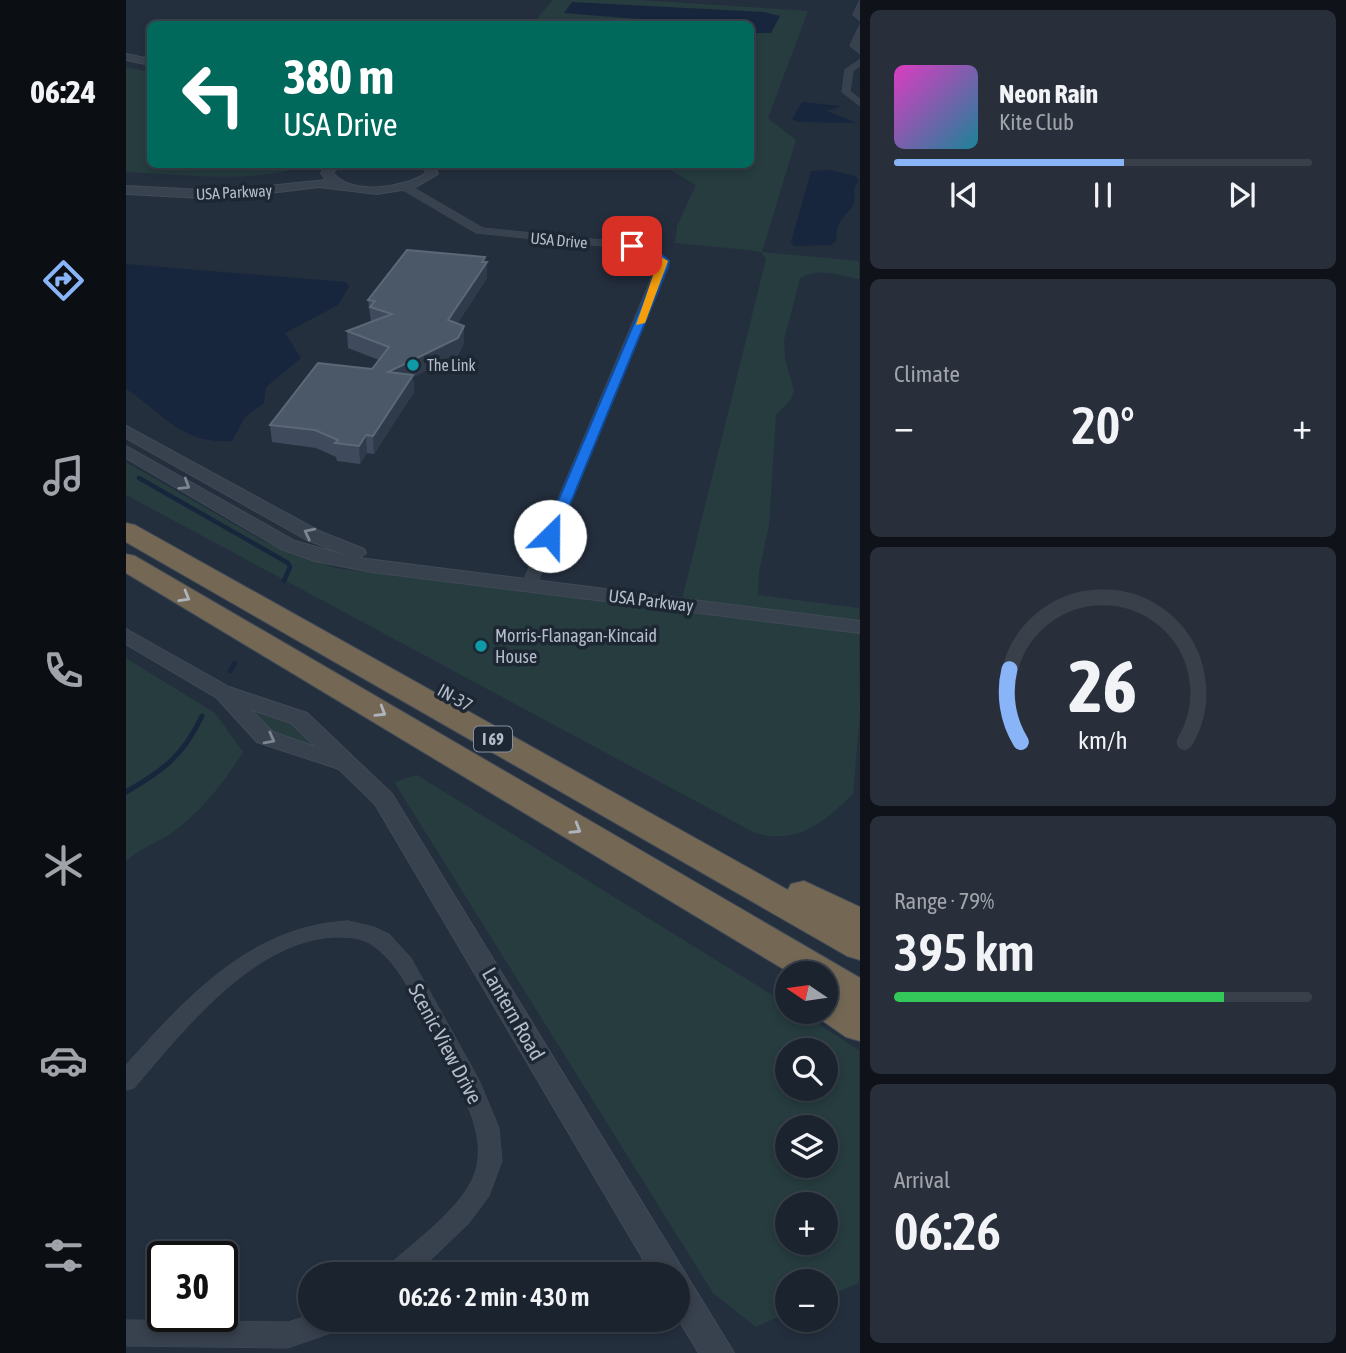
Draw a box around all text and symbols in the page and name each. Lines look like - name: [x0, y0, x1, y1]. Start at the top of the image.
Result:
- text: 380 m: [283, 48, 394, 104]
- icon: left: [168, 49, 259, 140]
- text: 06:24: [30, 73, 96, 110]
- text: Neon Rain: [999, 79, 1098, 109]
- text: USA Drive: [283, 106, 398, 143]
- text: Kite Club: [999, 109, 1074, 135]
- icon: previous: [945, 176, 983, 214]
- icon: pause: [1084, 176, 1122, 214]
- icon: next: [1223, 176, 1261, 214]
- street label: USA Parkway: [195, 181, 273, 204]
- pin: [602, 216, 662, 276]
- icon: arrive: [613, 227, 651, 265]
- street label: USA Drive: [530, 229, 588, 251]
- icon: directions: [39, 256, 88, 305]
- place label: The Link: [427, 356, 476, 374]
- marker: The Link: [405, 357, 421, 373]
- text: Climate: [894, 361, 960, 387]
- text: 20°: [1071, 395, 1135, 455]
- text: −: [894, 404, 914, 447]
- text: +: [1292, 404, 1312, 447]
- icon: music: [39, 451, 88, 500]
- one-way arrow: [177, 477, 190, 490]
- position arrow: [513, 499, 587, 573]
- one-way arrow: [304, 528, 316, 542]
- street label: USA Parkway: [607, 585, 695, 616]
- one-way arrow: [178, 589, 190, 602]
- place label: Morris-Flanagan-Kincaid House: [495, 625, 657, 667]
- marker: Morris-Flanagan-Kincaid House: [473, 638, 489, 654]
- text: 26: [1069, 645, 1137, 728]
- icon: phone: [39, 646, 88, 695]
- street label: IN-37: [434, 679, 476, 716]
- one-way arrow: [373, 704, 386, 717]
- road number: I 69: [474, 726, 512, 752]
- text: km/h: [1078, 726, 1128, 754]
- one-way arrow: [263, 730, 276, 744]
- one-way arrow: [569, 821, 582, 834]
- icon: climate: [39, 841, 88, 890]
- text: Range · 79%: [894, 888, 994, 914]
- text: 395 km: [894, 922, 1035, 982]
- north arrow: [775, 961, 838, 1024]
- map controls: [775, 961, 838, 1332]
- street label: Lantern Road: [478, 963, 550, 1064]
- street label: Scenic View Drive: [404, 979, 488, 1108]
- icon: car: [39, 1036, 88, 1085]
- button: search: [775, 1038, 838, 1101]
- button: layers: [775, 1115, 838, 1178]
- text: Arrival: [894, 1167, 950, 1193]
- button: +: [775, 1192, 838, 1255]
- text: 06:26: [894, 1201, 1001, 1261]
- icon: filters: [39, 1231, 88, 1280]
- speed limit sign: 30: [147, 1241, 238, 1332]
- button: −: [775, 1269, 838, 1332]
- text: 06:26 · 2 min · 430 m: [399, 1282, 589, 1312]

